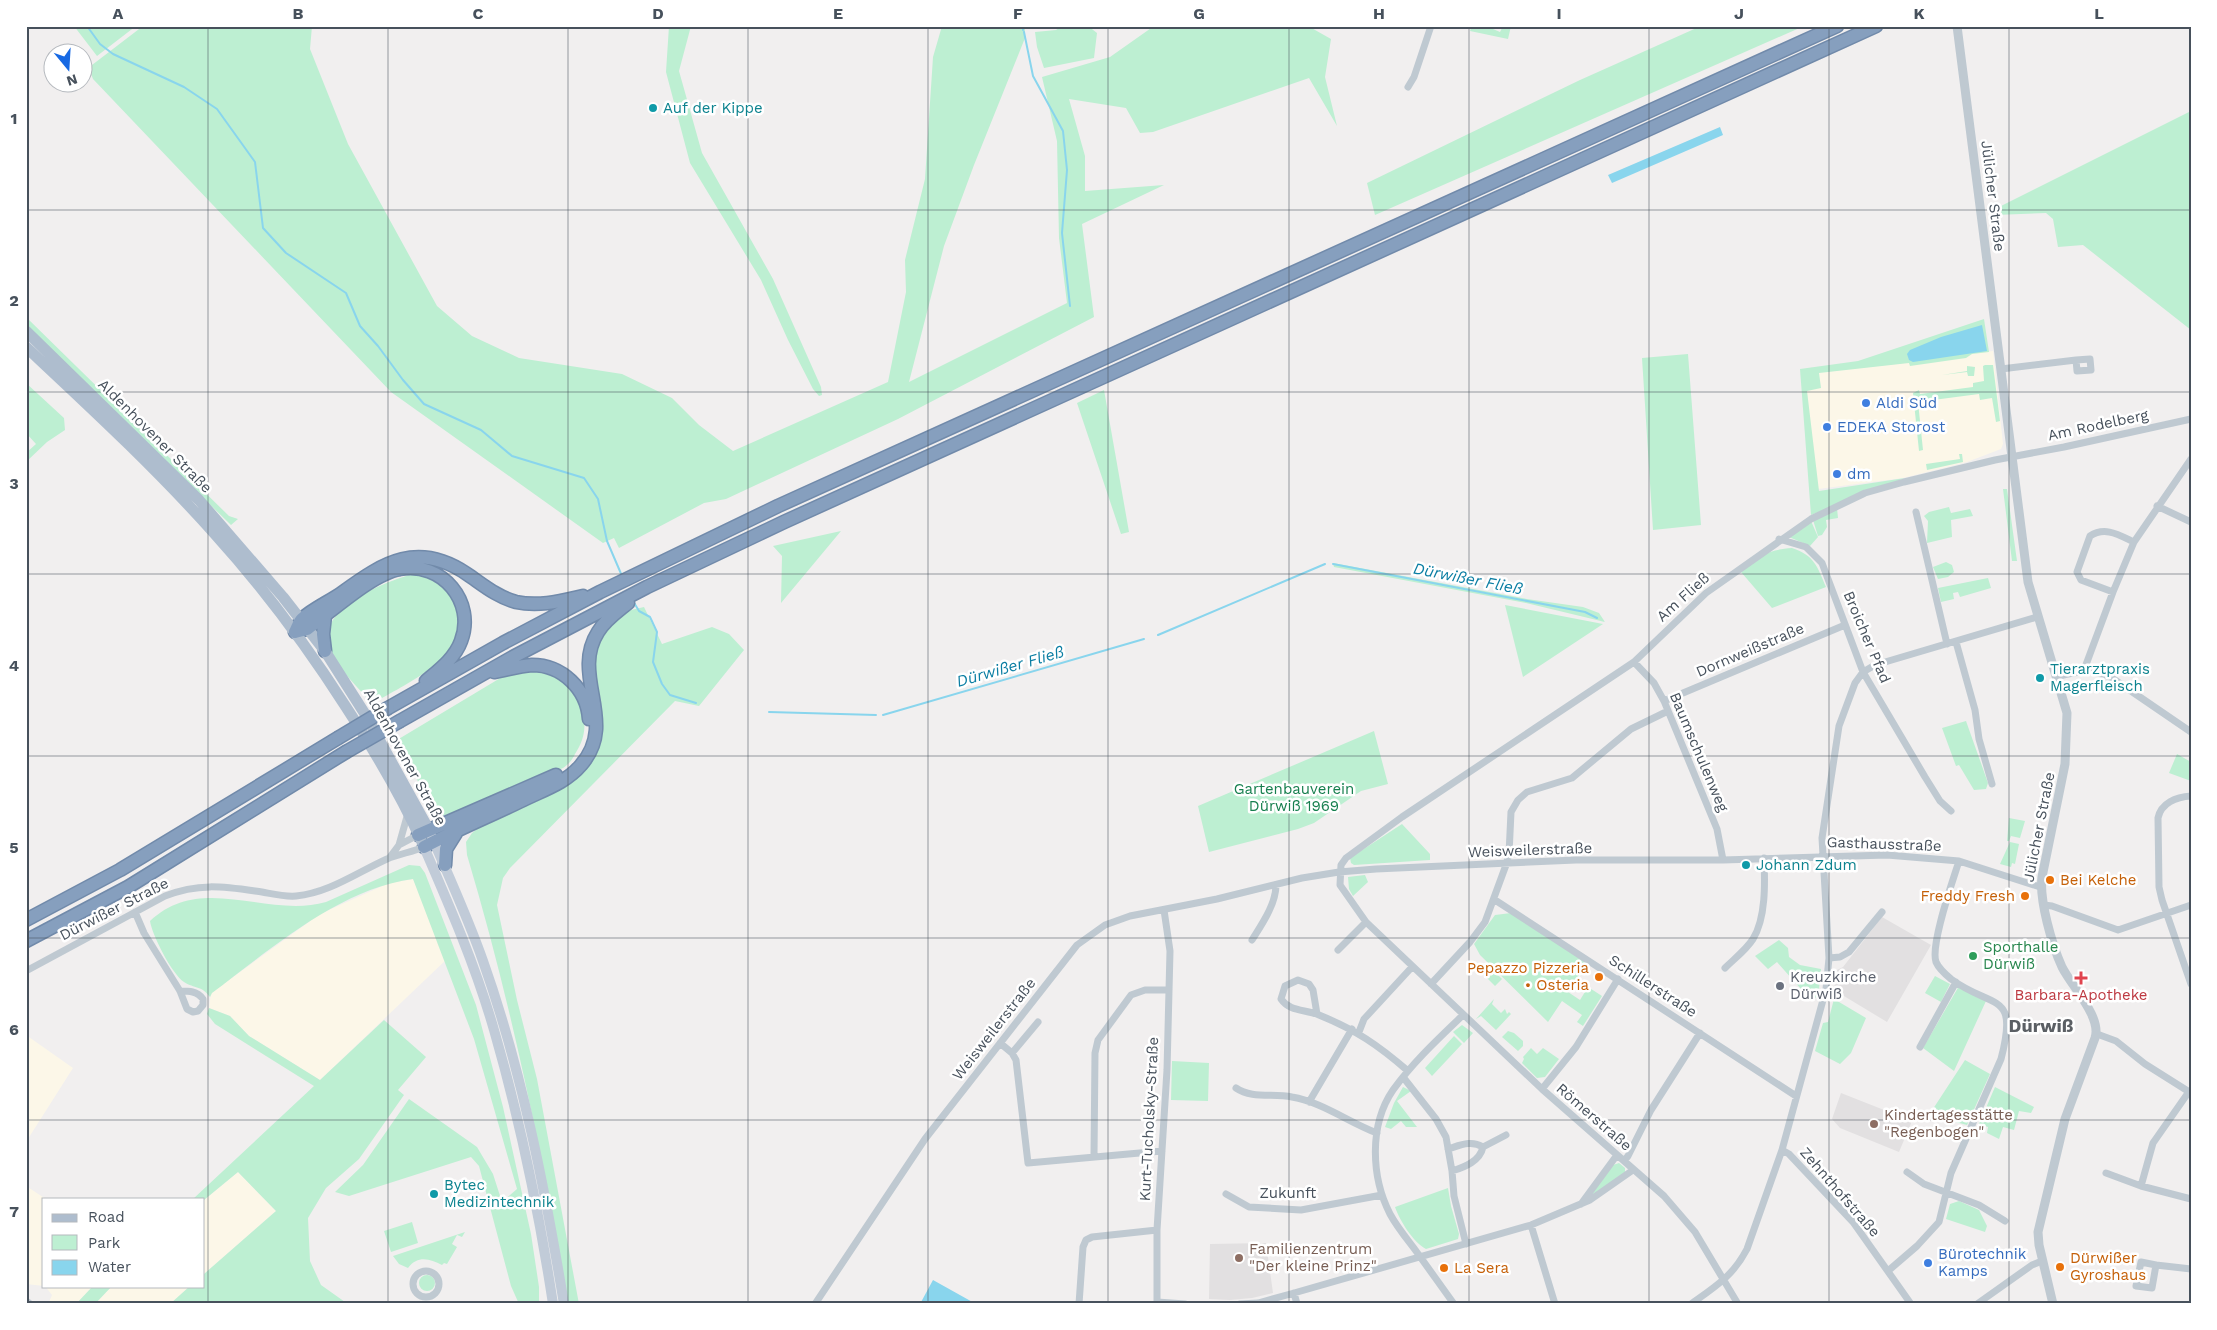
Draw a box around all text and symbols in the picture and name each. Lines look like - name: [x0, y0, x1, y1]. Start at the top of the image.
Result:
- text: A: [113, 4, 124, 23]
- text: B: [293, 4, 304, 23]
- text: C: [473, 4, 484, 23]
- text: D: [652, 4, 664, 23]
- text: E: [833, 4, 843, 23]
- text: F: [1013, 4, 1023, 23]
- text: G: [1193, 4, 1205, 23]
- text: H: [1373, 4, 1385, 23]
- text: I: [1556, 4, 1562, 23]
- text: J: [1734, 4, 1744, 23]
- text: K: [1913, 4, 1925, 23]
- text: L: [2094, 4, 2104, 23]
- north arrow: [42, 42, 92, 92]
- text: N: [65, 71, 79, 90]
- place label: Auf der Kippe: [663, 99, 763, 117]
- marker: Auf der Kippe: [647, 102, 659, 114]
- text: 1: [11, 109, 17, 128]
- street label: Jülicher Straße: [1977, 139, 2009, 253]
- text: 2: [9, 291, 19, 310]
- street label: Aldenhovener Straße: [94, 375, 216, 497]
- place label: Aldi Süd: [1876, 394, 1937, 412]
- marker: Aldi Süd: [1860, 397, 1872, 409]
- street label: Am Rodelberg: [2046, 406, 2150, 444]
- place label: EDEKA Storost: [1837, 418, 1946, 436]
- marker: EDEKA Storost: [1821, 421, 1833, 433]
- place label: dm: [1847, 465, 1871, 483]
- marker: dm: [1831, 468, 1843, 480]
- text: 3: [9, 474, 19, 493]
- water label: Dürwißer Fließ: [1412, 559, 1525, 598]
- street label: Am Fließ: [1653, 569, 1713, 625]
- street label: Broicher Pfad: [1839, 588, 1895, 686]
- street label: Dornweißstraße: [1693, 619, 1807, 681]
- water label: Dürwißer Fließ: [954, 642, 1067, 691]
- text: 4: [9, 656, 19, 675]
- place label: Tierarztpraxis Magerfleisch: [2050, 660, 2150, 695]
- marker: Tierarztpraxis Magerfleisch: [2034, 672, 2046, 684]
- street label: Aldenhovener Straße: [360, 685, 450, 829]
- street label: Baumschulenweg: [1666, 690, 1732, 814]
- street label: Jülicher Straße: [2020, 770, 2058, 884]
- park label: Gartenbauverein Dürwiß 1969: [1234, 780, 1354, 815]
- street label: Gasthausstraße: [1826, 833, 1942, 855]
- text: 5: [9, 838, 19, 857]
- street label: Weisweilerstraße: [1467, 839, 1593, 861]
- place label: Johann Zdum: [1756, 856, 1857, 874]
- marker: Johann Zdum: [1740, 859, 1752, 871]
- place label: Bei Kelche: [2060, 871, 2136, 889]
- street label: Dürwißer Straße: [57, 874, 171, 944]
- marker: Bei Kelche: [2044, 874, 2056, 886]
- place label: Freddy Fresh: [1920, 887, 2015, 905]
- marker: Freddy Fresh: [2019, 890, 2031, 902]
- place label: Sporthalle Dürwiß: [1983, 938, 2059, 973]
- marker: Sporthalle Dürwiß: [1967, 950, 1979, 962]
- street label: Schillerstraße: [1606, 951, 1700, 1021]
- place label: Pepazzo Pizzeria • Osteria: [1467, 959, 1590, 994]
- place label: Kreuzkirche Dürwiß: [1790, 968, 1876, 1003]
- marker: Pepazzo Pizzeria • Osteria: [1593, 971, 1605, 983]
- marker: Barbara-Apotheke: [2075, 972, 2087, 984]
- street label: Weisweilerstraße: [949, 974, 1039, 1084]
- marker: Kreuzkirche Dürwiß: [1774, 980, 1786, 992]
- place label: Barbara-Apotheke: [2014, 986, 2148, 1004]
- district label: Dürwiß: [2009, 1015, 2074, 1036]
- text: 6: [9, 1020, 19, 1039]
- street label: Kurt-Tucholsky-Straße: [1136, 1036, 1162, 1202]
- street label: Römerstraße: [1553, 1079, 1635, 1155]
- place label: Kindertagesstätte "Regenbogen": [1884, 1106, 2013, 1141]
- marker: Kindertagesstätte "Regenbogen": [1868, 1118, 1880, 1130]
- street label: Zehnthofstraße: [1796, 1143, 1884, 1241]
- place label: Bytec Medizintechnik: [444, 1176, 555, 1211]
- street label: Zukunft: [1260, 1184, 1317, 1202]
- marker: Bytec Medizintechnik: [428, 1188, 440, 1200]
- legend: [42, 1198, 205, 1288]
- text: 7: [9, 1202, 19, 1221]
- text: Road: [88, 1208, 125, 1226]
- text: Park: [88, 1234, 121, 1252]
- place label: Familienzentrum "Der kleine Prinz": [1249, 1240, 1377, 1275]
- place label: Bürotechnik Kamps: [1938, 1245, 2027, 1280]
- place label: Dürwißer Gyroshaus: [2070, 1249, 2146, 1284]
- marker: Familienzentrum "Der kleine Prinz": [1233, 1252, 1245, 1264]
- marker: Bürotechnik Kamps: [1922, 1257, 1934, 1269]
- text: Water: [88, 1258, 131, 1276]
- place label: La Sera: [1454, 1259, 1509, 1277]
- marker: Dürwißer Gyroshaus: [2054, 1261, 2066, 1273]
- marker: La Sera: [1438, 1262, 1450, 1274]

